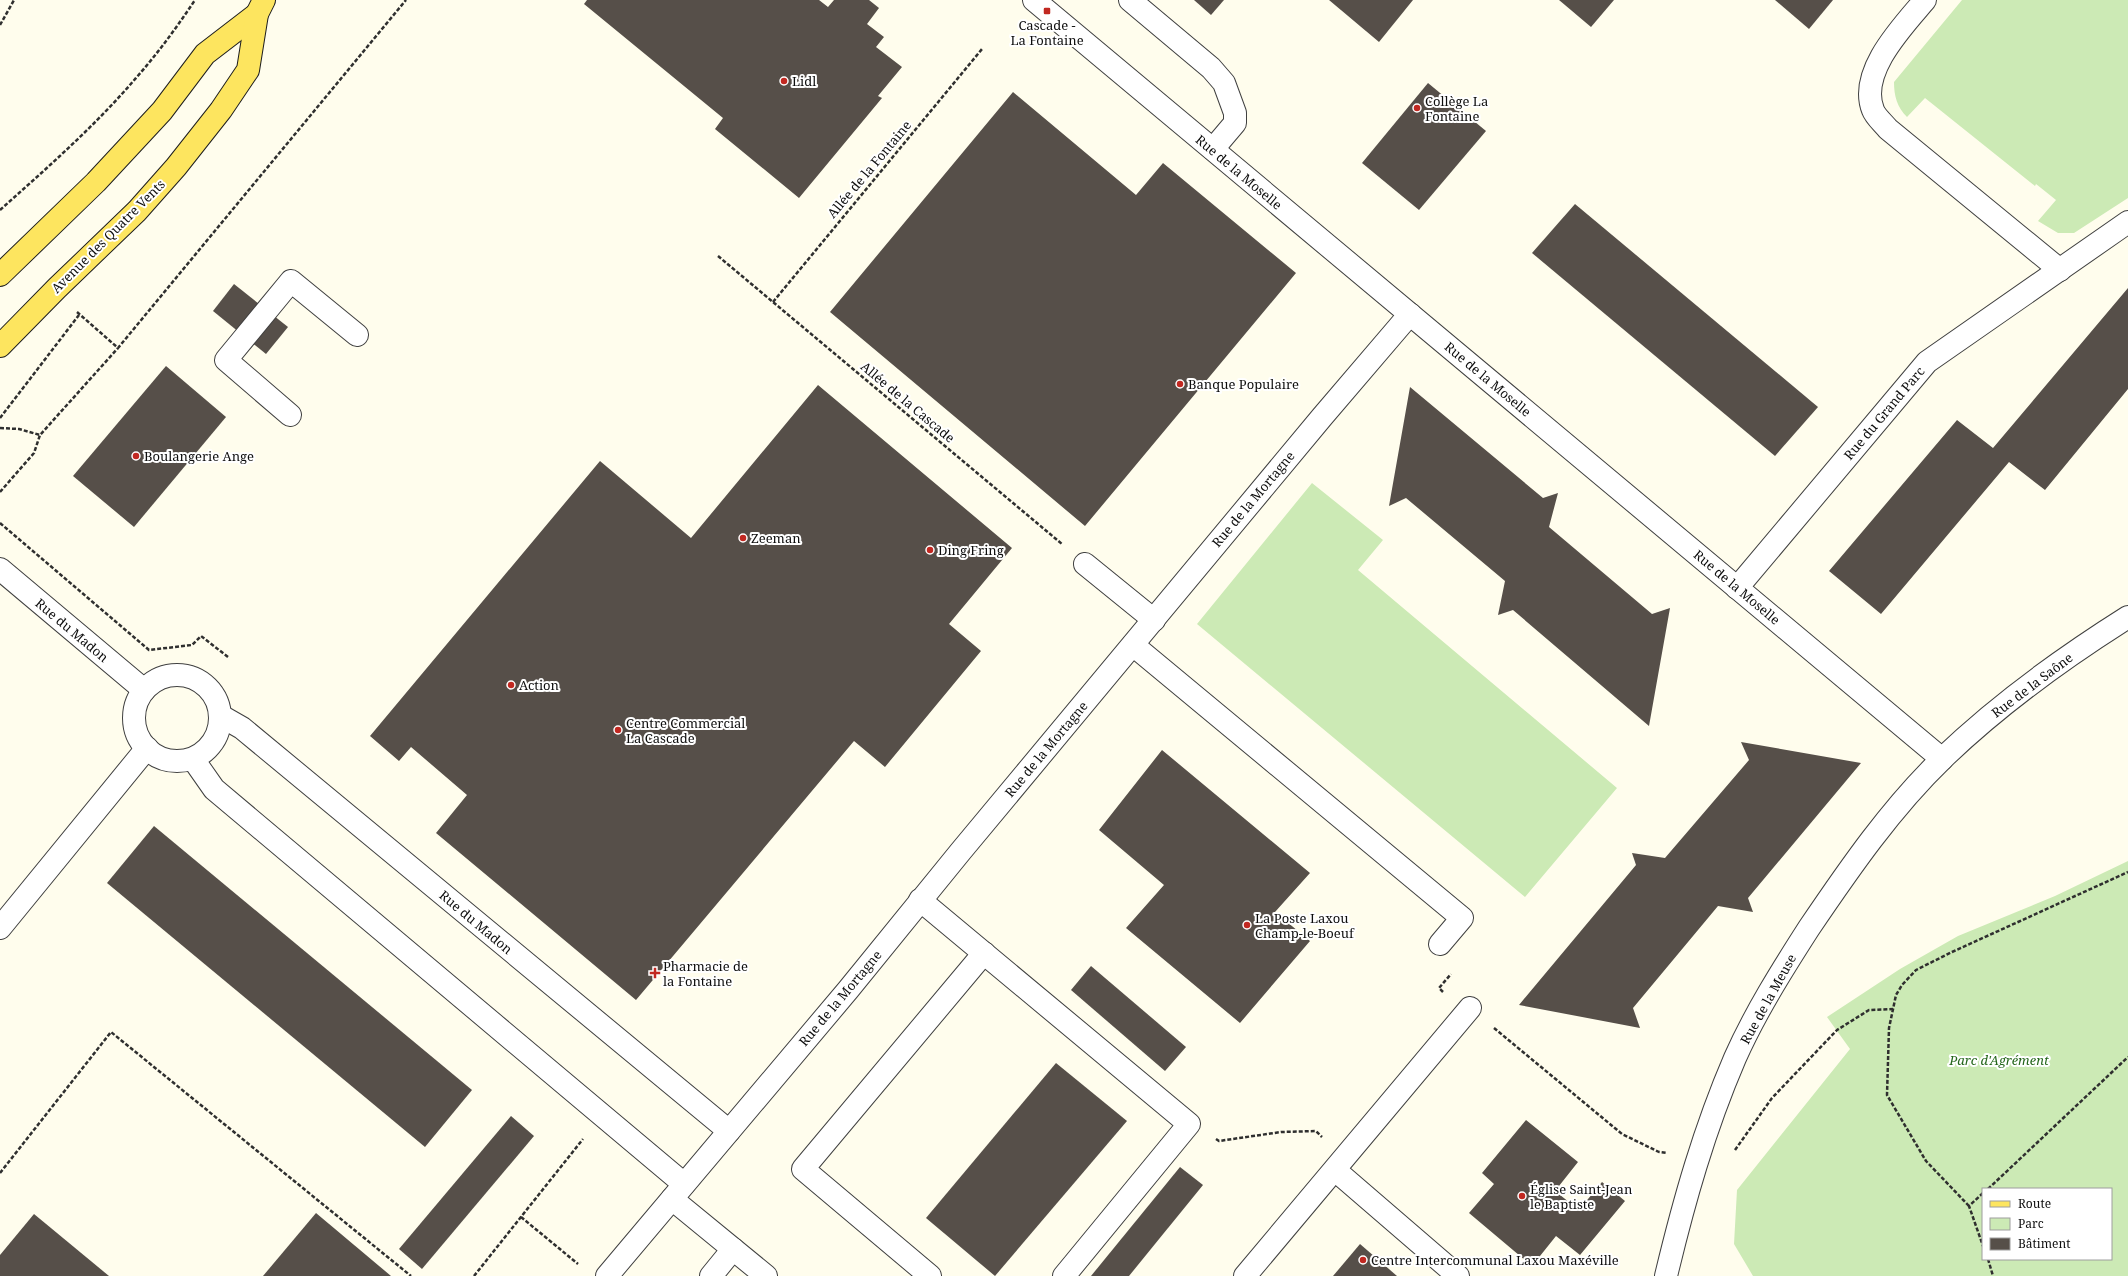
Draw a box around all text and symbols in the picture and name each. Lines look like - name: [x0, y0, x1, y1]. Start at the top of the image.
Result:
- marker: Cascade - La Fontaine: [1042, 6, 1052, 16]
- place label: Cascade - La Fontaine: [1010, 16, 1084, 49]
- place label: Lidl: [792, 72, 816, 90]
- marker: Lidl: [779, 76, 789, 86]
- place label: Collège La Fontaine: [1425, 92, 1488, 125]
- marker: Collège La Fontaine: [1412, 103, 1422, 113]
- street label: Allée de la Fontaine: [823, 116, 915, 222]
- street label: Rue de la Moselle: [1192, 130, 1286, 214]
- street label: Avenue des Quatre Vents: [47, 175, 169, 297]
- street label: Rue de la Moselle: [1441, 337, 1535, 421]
- street label: Allée de la Cascade: [857, 357, 959, 447]
- street label: Rue du Grand Parc: [1840, 363, 1928, 463]
- place label: Banque Populaire: [1188, 375, 1299, 393]
- marker: Banque Populaire: [1175, 379, 1185, 389]
- place label: Boulangerie Ange: [144, 447, 254, 465]
- street label: Rue de la Mortagne: [1207, 447, 1299, 551]
- marker: Boulangerie Ange: [131, 451, 141, 461]
- place label: Zeeman: [751, 529, 801, 547]
- marker: Zeeman: [738, 533, 748, 543]
- place label: Ding Fring: [938, 541, 1004, 559]
- marker: Ding Fring: [925, 545, 935, 555]
- street label: Rue de la Moselle: [1690, 545, 1784, 629]
- street label: Rue du Madon: [32, 594, 113, 666]
- street label: Rue de la Saône: [1988, 648, 2076, 721]
- place label: Action: [519, 676, 560, 694]
- marker: Action: [506, 680, 516, 690]
- street label: Rue de la Mortagne: [1000, 697, 1092, 801]
- place label: Centre Commercial La Cascade: [626, 714, 745, 747]
- marker: Centre Commercial La Cascade: [613, 725, 623, 735]
- street label: Rue du Madon: [436, 886, 517, 958]
- place label: La Poste Laxou Champ-le-Boeuf: [1255, 909, 1355, 942]
- marker: La Poste Laxou Champ-le-Boeuf: [1242, 920, 1252, 930]
- street label: Rue de la Mortagne: [794, 946, 886, 1050]
- street label: Rue de la Meuse: [1736, 951, 1800, 1047]
- place label: Pharmacie de la Fontaine: [663, 957, 748, 990]
- marker: Pharmacie de la Fontaine: [650, 968, 660, 978]
- park label: Parc d'Agrément: [1948, 1051, 2049, 1069]
- place label: Église Saint-Jean le Baptiste: [1530, 1180, 1633, 1213]
- legend: [1982, 1188, 2112, 1260]
- marker: Église Saint-Jean le Baptiste: [1517, 1191, 1527, 1201]
- text: Route: [2018, 1195, 2051, 1212]
- text: Parc: [2018, 1215, 2044, 1232]
- text: Bâtiment: [2018, 1235, 2070, 1252]
- place label: Centre Intercommunal Laxou Maxéville: [1371, 1251, 1619, 1269]
- marker: Centre Intercommunal Laxou Maxéville: [1358, 1255, 1368, 1265]

